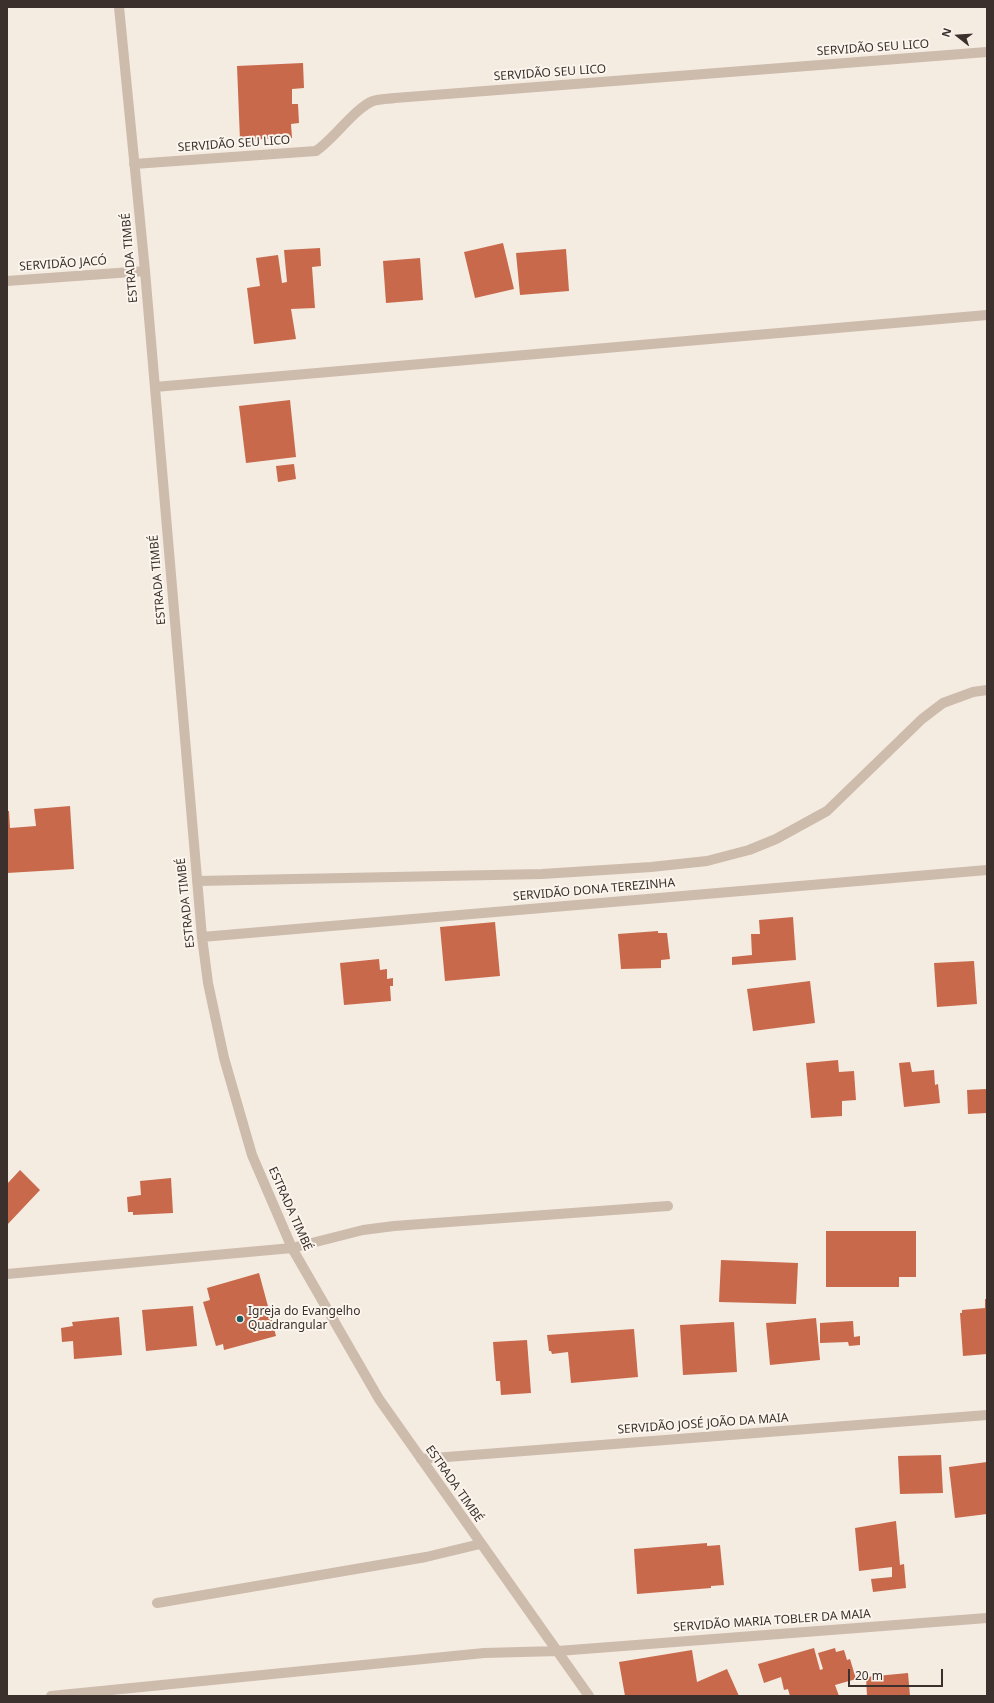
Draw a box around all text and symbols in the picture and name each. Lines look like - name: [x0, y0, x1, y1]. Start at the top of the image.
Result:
- north arrow: [938, 16, 978, 56]
- text: N: [938, 26, 955, 39]
- street label: SERVIDÃO SEU LICO: [816, 37, 930, 59]
- street label: SERVIDÃO SEU LICO: [493, 62, 607, 84]
- street label: SERVIDÃO SEU LICO: [177, 133, 291, 155]
- street label: ESTRADA TIMBÉ: [119, 212, 141, 304]
- street label: SERVIDÃO JACÓ: [19, 254, 107, 274]
- street label: ESTRADA TIMBÉ: [147, 534, 169, 626]
- street label: ESTRADA TIMBÉ: [174, 857, 198, 949]
- street label: SERVIDÃO DONA TEREZINHA: [512, 876, 676, 904]
- street label: ESTRADA TIMBÉ: [265, 1165, 315, 1253]
- place label: Igreja do Evangelho Quadrangular: [248, 1305, 360, 1333]
- marker: Igreja do Evangelho Quadrangular: [235, 1314, 245, 1324]
- street label: SERVIDÃO JOSÉ JOÃO DA MAIA: [617, 1411, 789, 1437]
- street label: ESTRADA TIMBÉ: [422, 1443, 486, 1525]
- street label: SERVIDÃO MARIA TOBLER DA MAIA: [673, 1607, 871, 1635]
- scale bar: [850, 1661, 945, 1687]
- text: 20 m: [855, 1667, 883, 1684]

